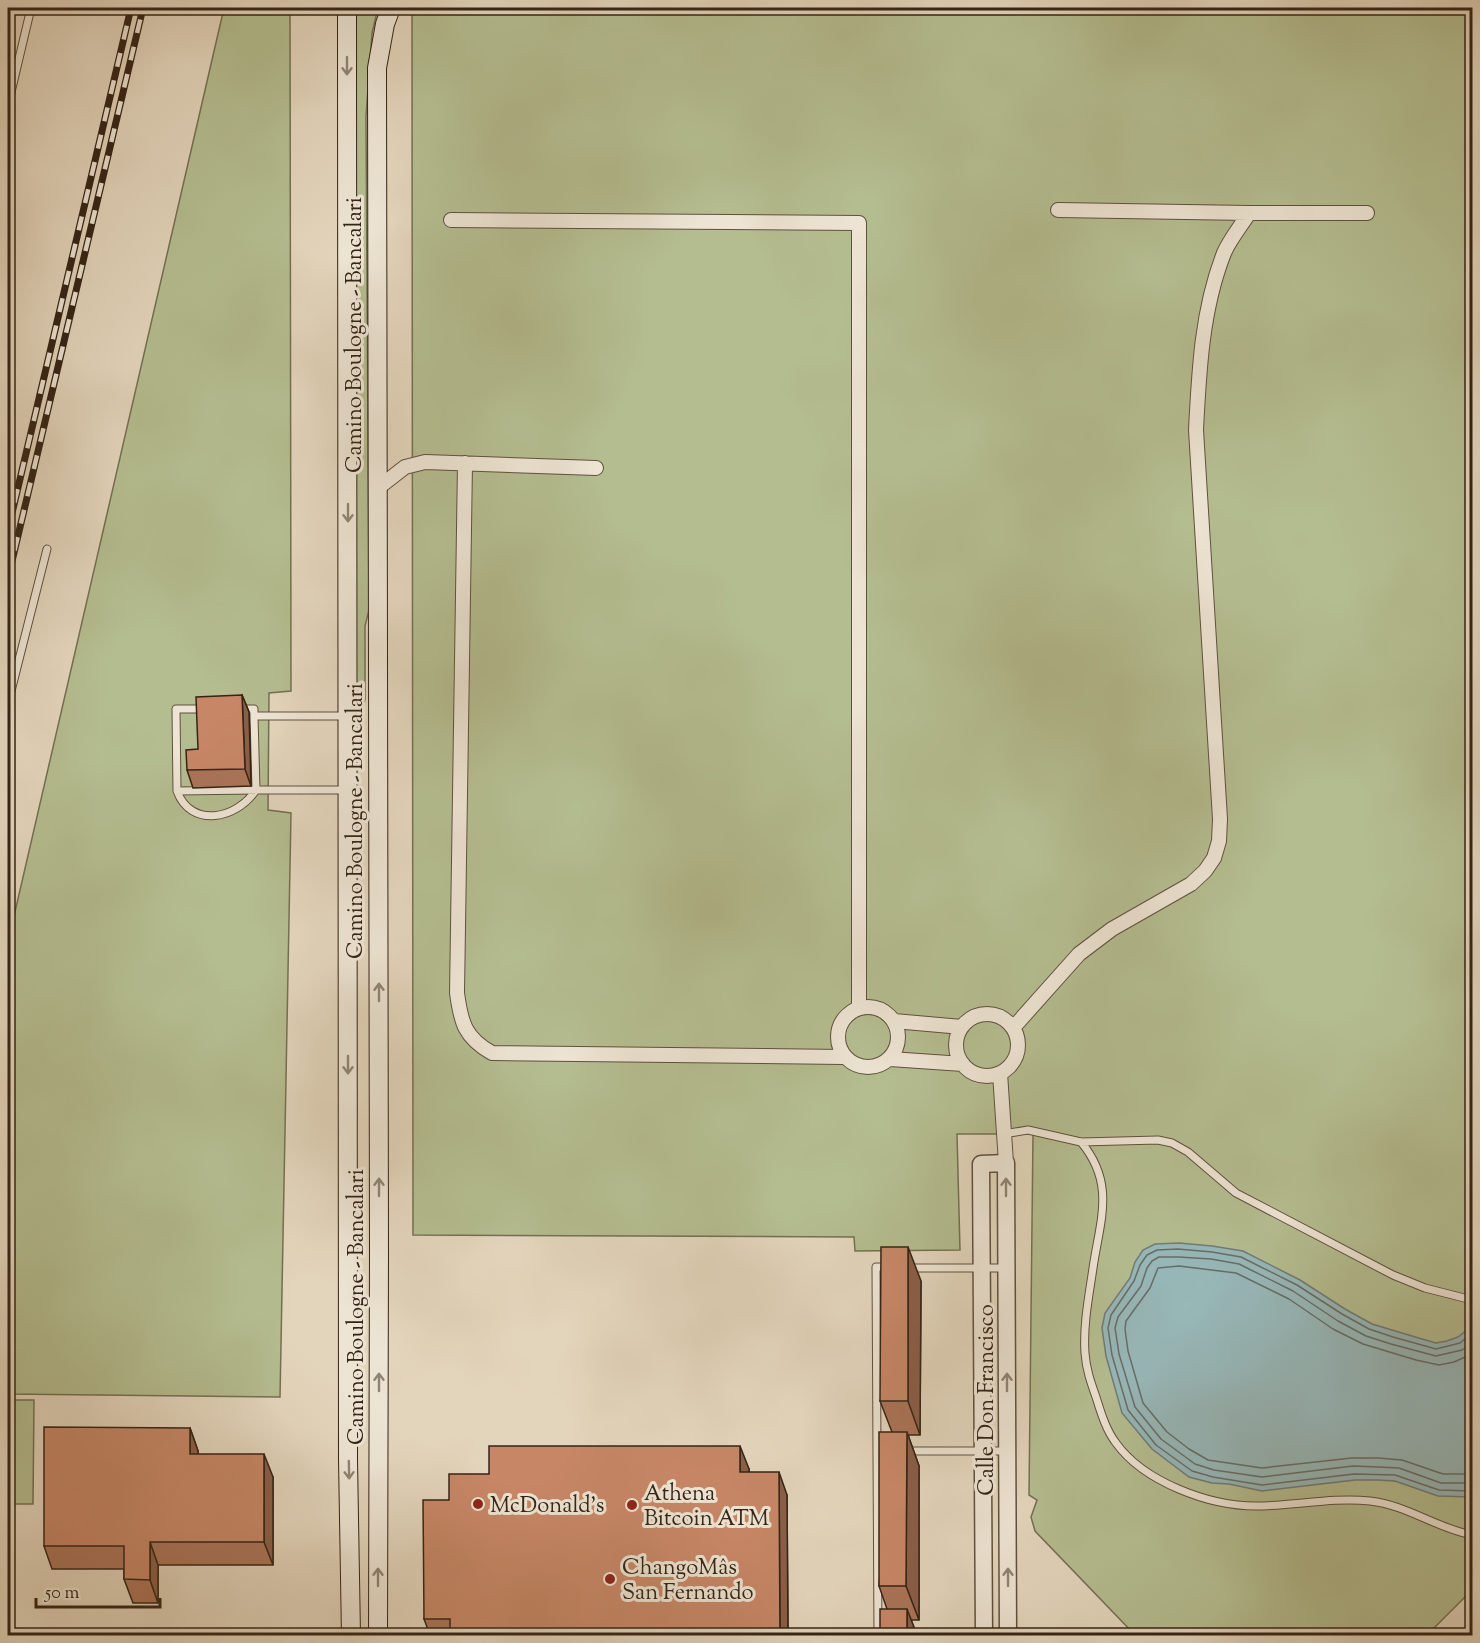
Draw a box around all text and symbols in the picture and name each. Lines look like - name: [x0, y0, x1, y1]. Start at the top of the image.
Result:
- one-way arrow: [341, 55, 353, 75]
- street label: Camino Boulogne - Bancalari: [340, 197, 372, 473]
- one-way arrow: [342, 502, 354, 522]
- street label: Camino Boulogne - Bancalari: [341, 683, 373, 959]
- one-way arrow: [373, 983, 385, 1003]
- one-way arrow: [342, 1054, 354, 1074]
- street label: Camino Boulogne - Bancalari: [342, 1169, 374, 1445]
- one-way arrow: [373, 1178, 385, 1198]
- one-way arrow: [1000, 1178, 1012, 1198]
- street label: Calle Don Francisco: [972, 1304, 1004, 1496]
- one-way arrow: [373, 1373, 385, 1393]
- one-way arrow: [1001, 1373, 1013, 1393]
- one-way arrow: [343, 1459, 354, 1479]
- place label: Athena Bitcoin ATM: [644, 1479, 769, 1536]
- place label: McDonald's: [490, 1491, 604, 1523]
- marker: McDonald's: [471, 1497, 485, 1511]
- marker: Athena Bitcoin ATM: [625, 1498, 639, 1512]
- place label: ChangoMâs San Fernando: [622, 1553, 753, 1610]
- one-way arrow: [373, 1568, 384, 1588]
- one-way arrow: [1002, 1568, 1014, 1588]
- scale bar: [36, 1571, 160, 1609]
- marker: ChangoMâs San Fernando: [603, 1572, 617, 1586]
- text: 50 m: [44, 1581, 80, 1607]

